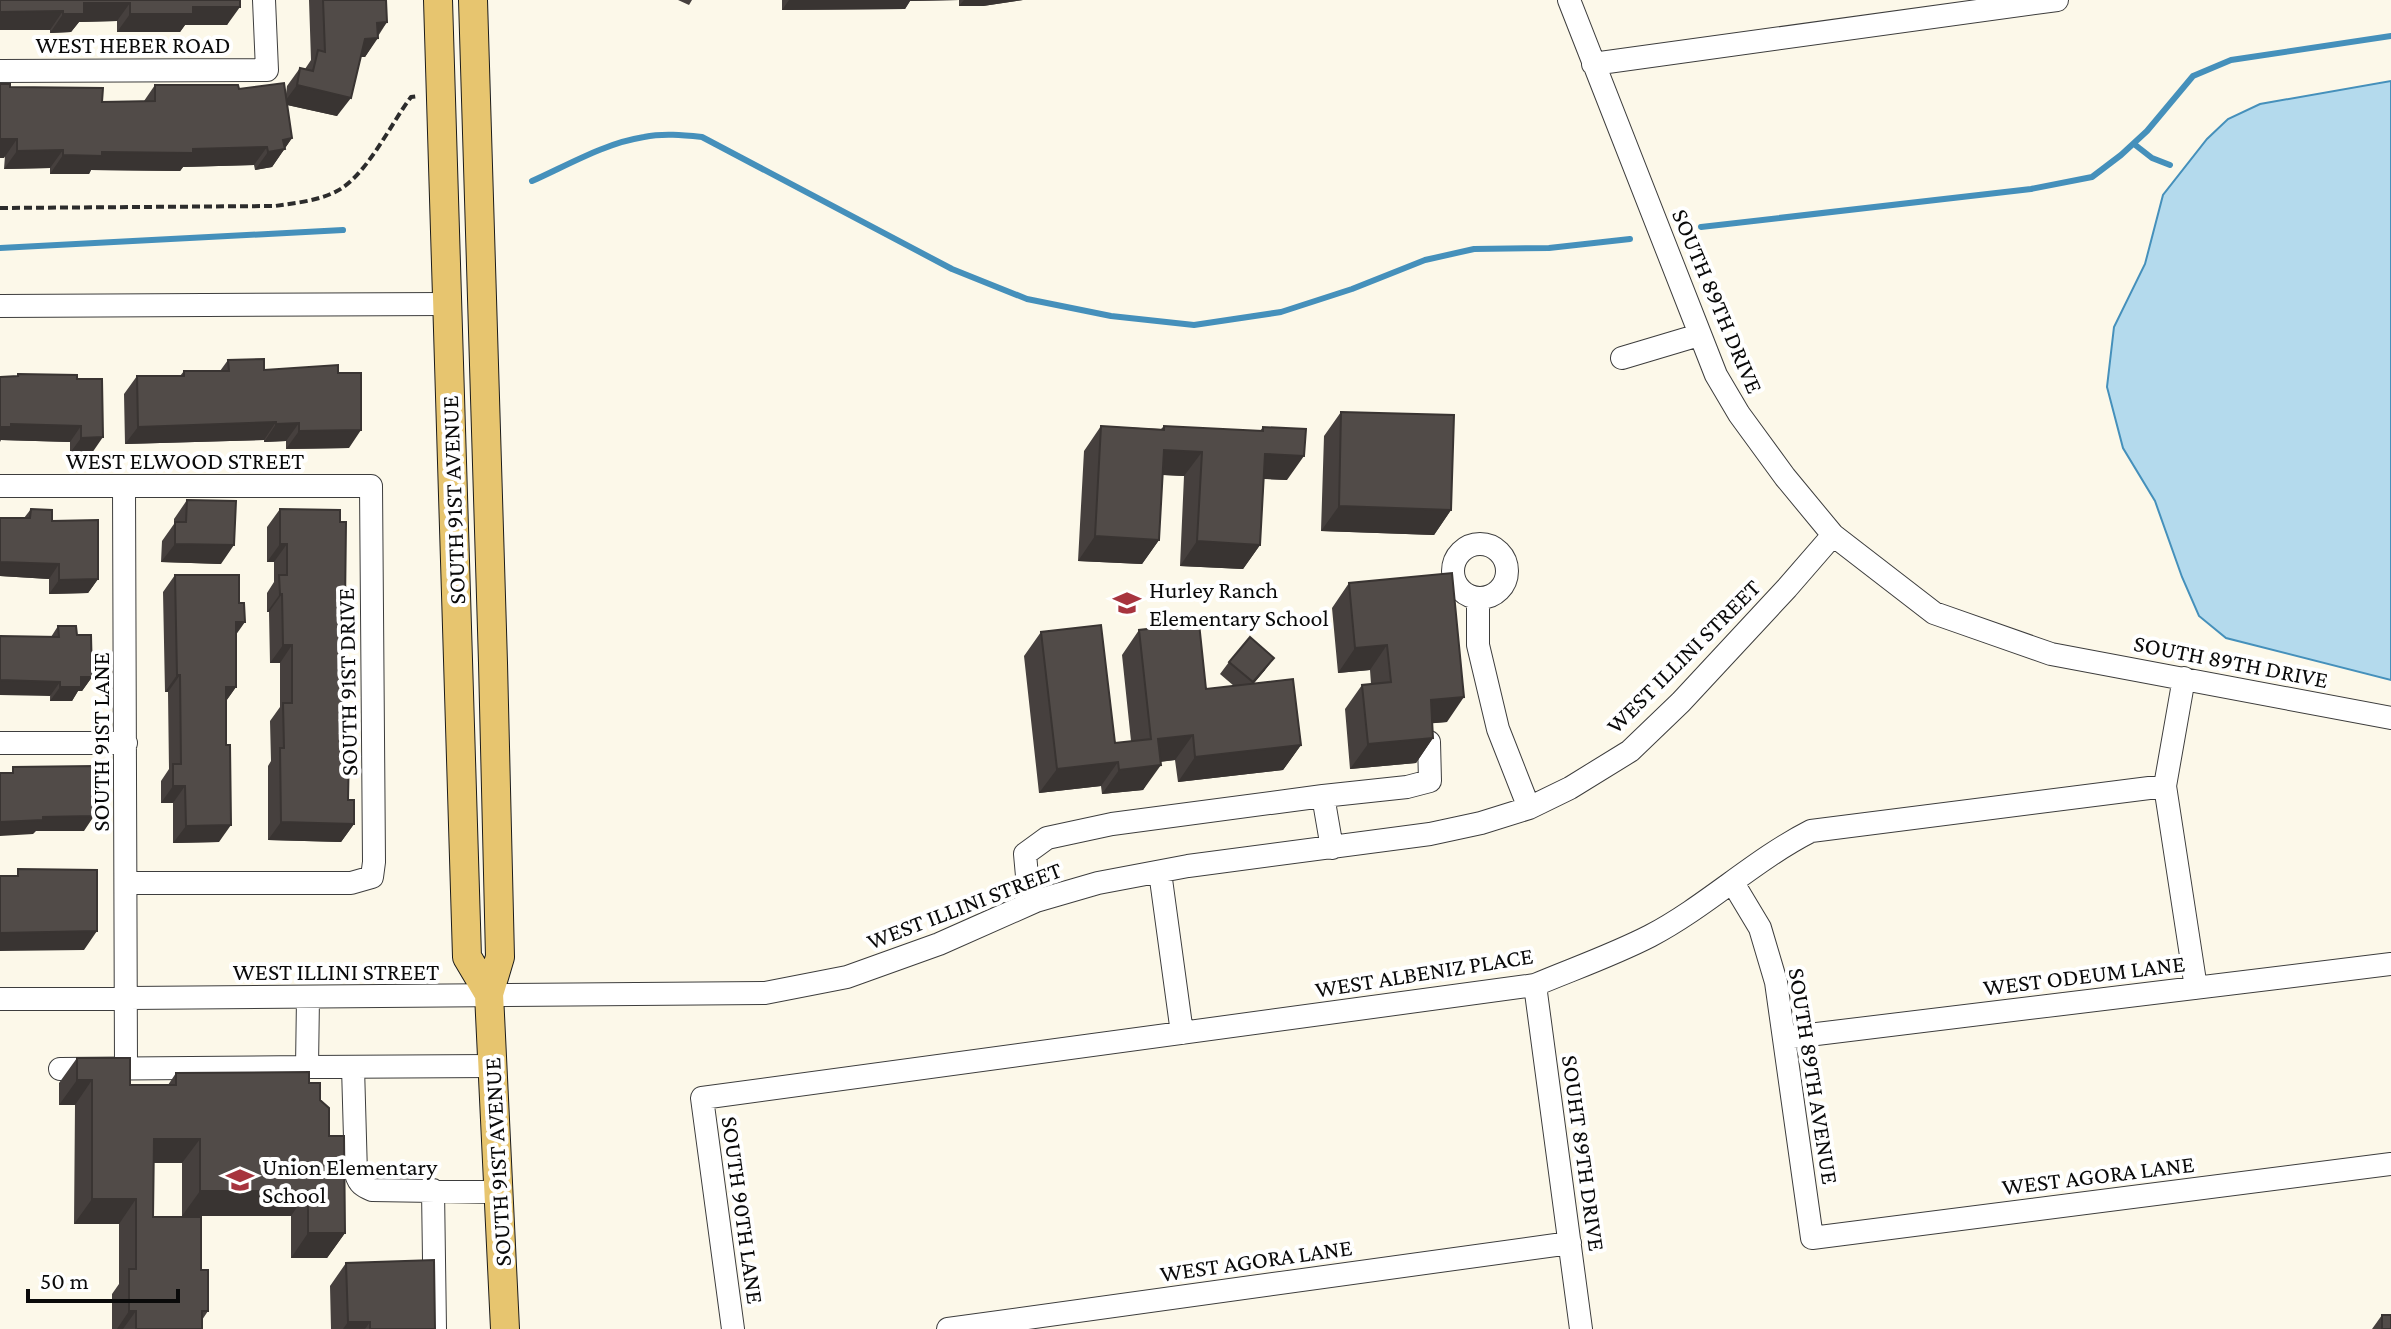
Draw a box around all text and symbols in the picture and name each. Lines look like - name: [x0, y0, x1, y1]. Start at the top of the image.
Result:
- street label: WEST HEBER ROAD: [35, 31, 231, 58]
- street label: SOUTH 89TH DRIVE: [1667, 205, 1769, 397]
- street label: SOUTH 91ST AVENUE: [436, 395, 470, 605]
- street label: WEST ELWOOD STREET: [66, 447, 304, 474]
- street label: WEST ILLINI STREET: [1600, 573, 1766, 739]
- place label: Hurley Ranch Elementary School: [1149, 576, 1329, 631]
- street label: SOUTH 91ST DRIVE: [332, 588, 362, 776]
- school or university icon: Hurley Ranch Elementary School: [1112, 588, 1142, 618]
- street label: SOUTH 89TH DRIVE: [2131, 629, 2331, 693]
- street label: SOUTH 91ST LANE: [87, 652, 114, 832]
- street label: WEST ILLINI STREET: [863, 855, 1065, 955]
- street label: WEST ALBENIZ PLACE: [1313, 941, 1535, 1003]
- street label: WEST ODEUM LANE: [1982, 949, 2186, 1001]
- street label: WEST ILLINI STREET: [233, 958, 439, 985]
- street label: SOUTH 89TH AVENUE: [1784, 966, 1844, 1186]
- street label: SOUHT 89TH DRIVE: [1557, 1053, 1611, 1253]
- street label: SOUTH 91ST AVENUE: [478, 1057, 516, 1267]
- street label: SOUTH 90TH LANE: [716, 1114, 770, 1306]
- street label: WEST AGORA LANE: [2000, 1150, 2196, 1200]
- place label: Union Elementary School: [262, 1153, 438, 1208]
- school or university icon: Union Elementary School: [225, 1165, 255, 1195]
- street label: WEST AGORA LANE: [1158, 1233, 1354, 1287]
- scale bar: [28, 1253, 178, 1303]
- text: 50 m: [40, 1267, 89, 1294]

